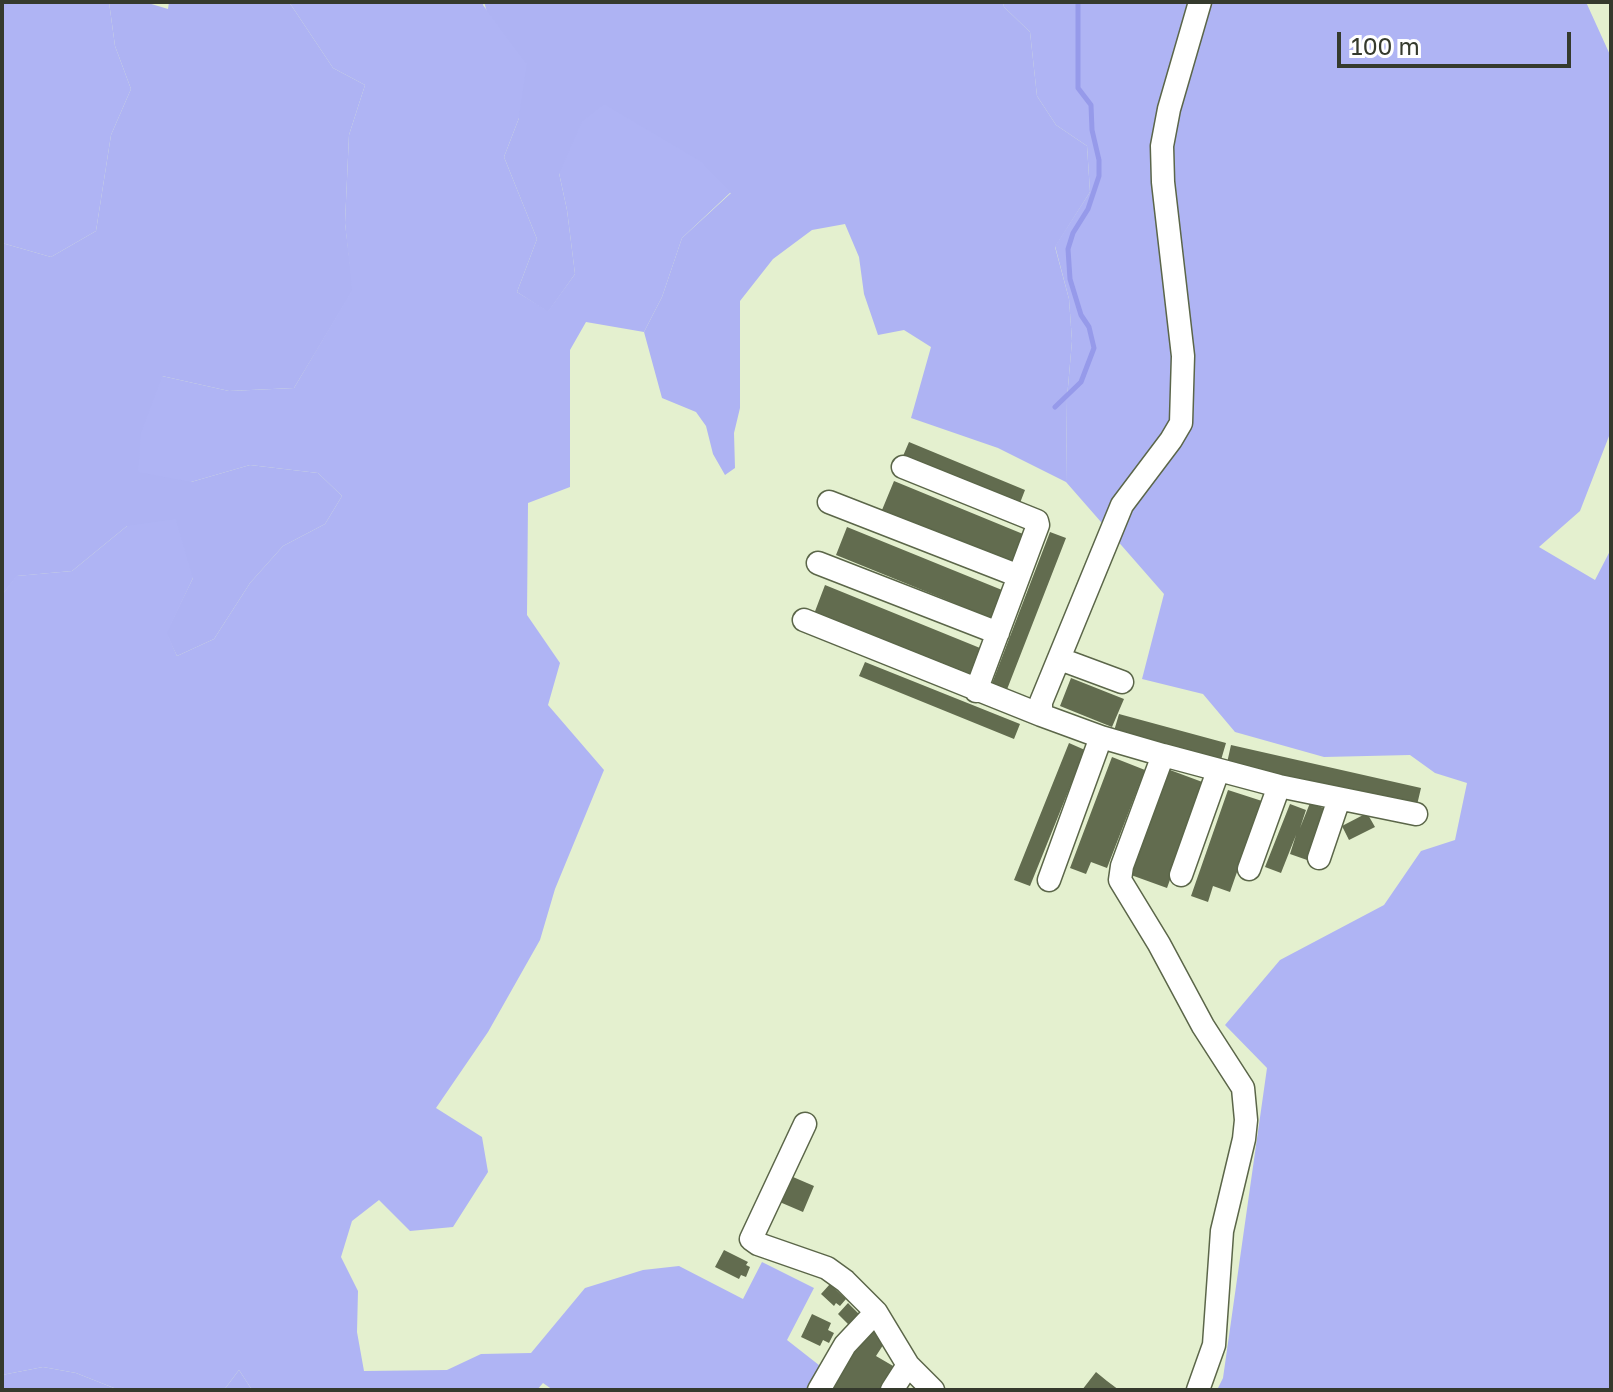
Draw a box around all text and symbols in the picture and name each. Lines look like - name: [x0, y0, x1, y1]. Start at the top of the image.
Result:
- scale bar: [1341, 16, 1575, 66]
- text: 100 m: [1351, 31, 1420, 60]

